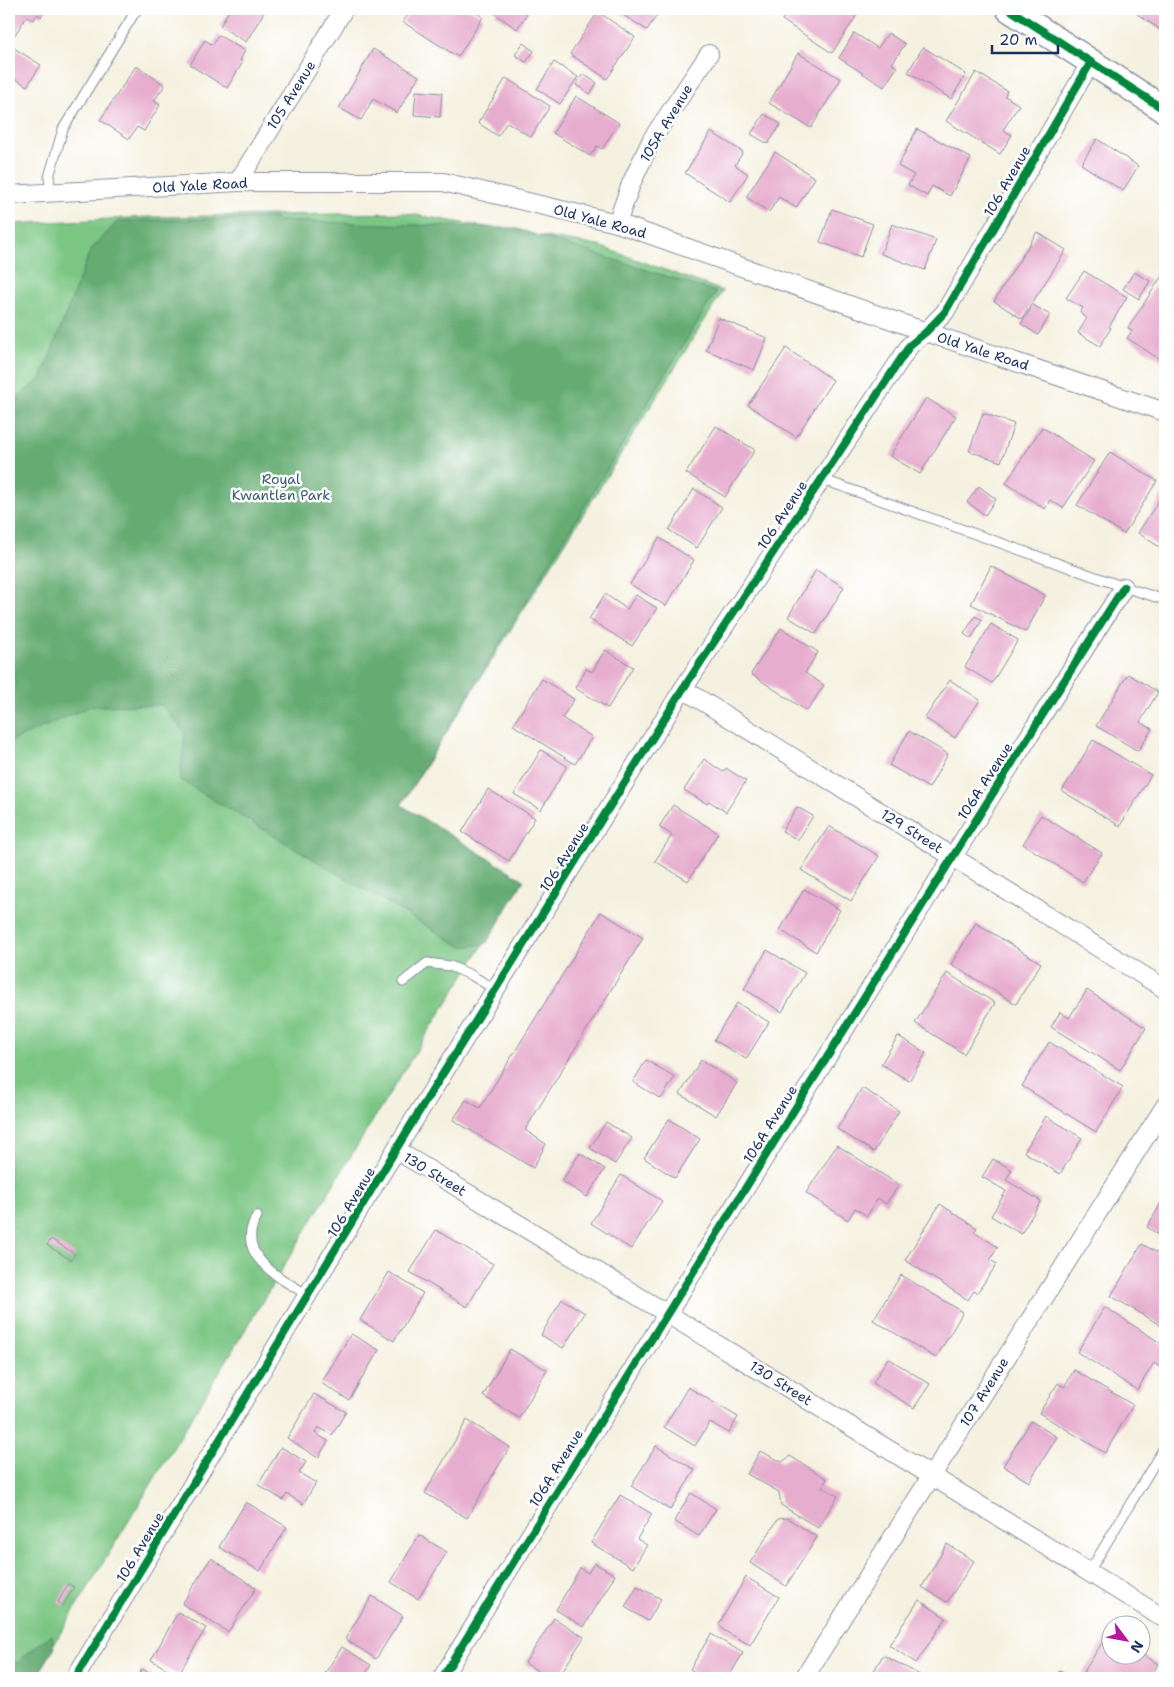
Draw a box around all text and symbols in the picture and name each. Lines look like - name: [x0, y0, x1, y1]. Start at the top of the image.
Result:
- scale bar: [992, 22, 1058, 54]
- text: 20 m: [999, 30, 1038, 50]
- street label: 105 Avenue: [263, 57, 319, 133]
- street label: 105A Avenue: [636, 81, 696, 165]
- street label: 106 Avenue: [979, 142, 1035, 220]
- street label: Old Yale Road: [152, 174, 248, 196]
- street label: Old Yale Road: [552, 200, 649, 242]
- street label: Old Yale Road: [935, 328, 1031, 374]
- park label: Royal Kwantlen Park: [232, 470, 330, 504]
- street label: 106 Avenue: [753, 477, 811, 553]
- street label: 106A Avenue: [953, 739, 1017, 823]
- street label: 129 Street: [878, 805, 946, 857]
- street label: 106 Avenue: [535, 819, 593, 895]
- street label: 106A Avenue: [739, 1082, 801, 1166]
- street label: 130 Street: [400, 1148, 470, 1200]
- street label: 106 Avenue: [323, 1163, 379, 1240]
- street label: 107 Avenue: [956, 1354, 1012, 1430]
- street label: 130 Street: [746, 1357, 816, 1409]
- street label: 106A Avenue: [525, 1426, 587, 1510]
- street label: 106 Avenue: [112, 1508, 168, 1585]
- north arrow: [1102, 1614, 1152, 1664]
- text: N: [1126, 1637, 1148, 1656]

